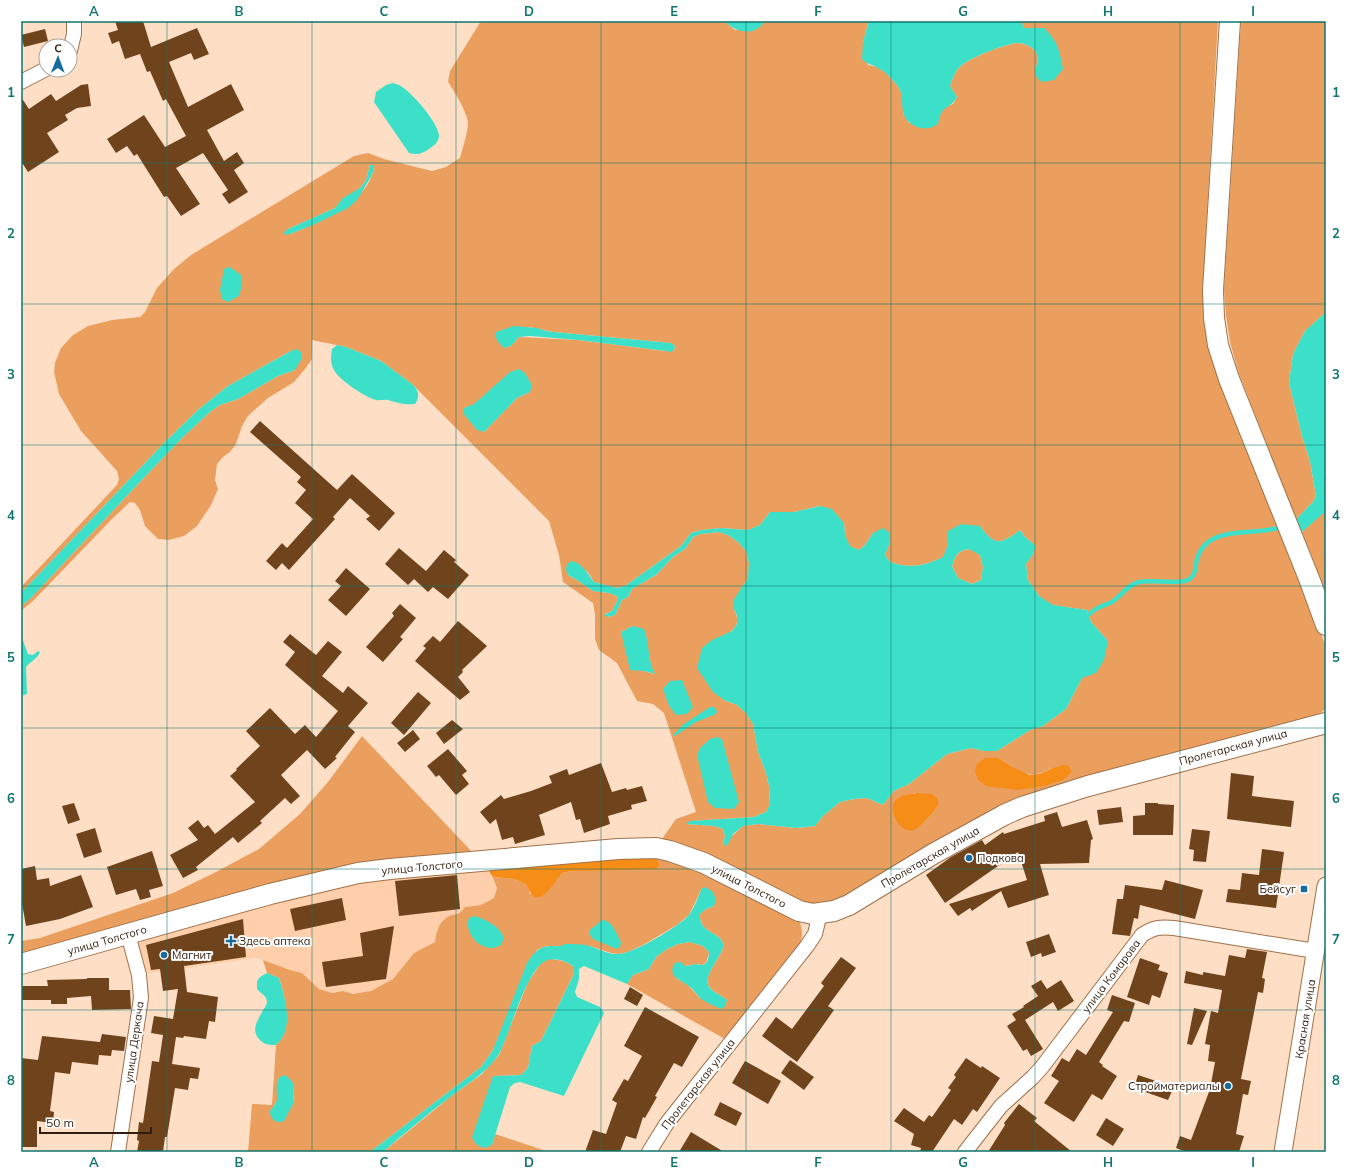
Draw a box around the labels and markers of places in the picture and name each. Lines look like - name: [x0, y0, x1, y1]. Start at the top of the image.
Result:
- place label: Подкова: [977, 851, 1024, 865]
- marker: Подкова: [964, 853, 974, 863]
- place label: Бейсуг: [1260, 882, 1296, 896]
- marker: Бейсуг: [1299, 884, 1309, 894]
- place label: Здесь аптека: [239, 934, 310, 948]
- marker: Здесь аптека: [226, 936, 236, 946]
- place label: Магнит: [172, 948, 211, 962]
- marker: Магнит: [159, 950, 169, 960]
- place label: Стройматериалы: [1128, 1079, 1220, 1093]
- marker: Стройматериалы: [1223, 1081, 1233, 1091]

